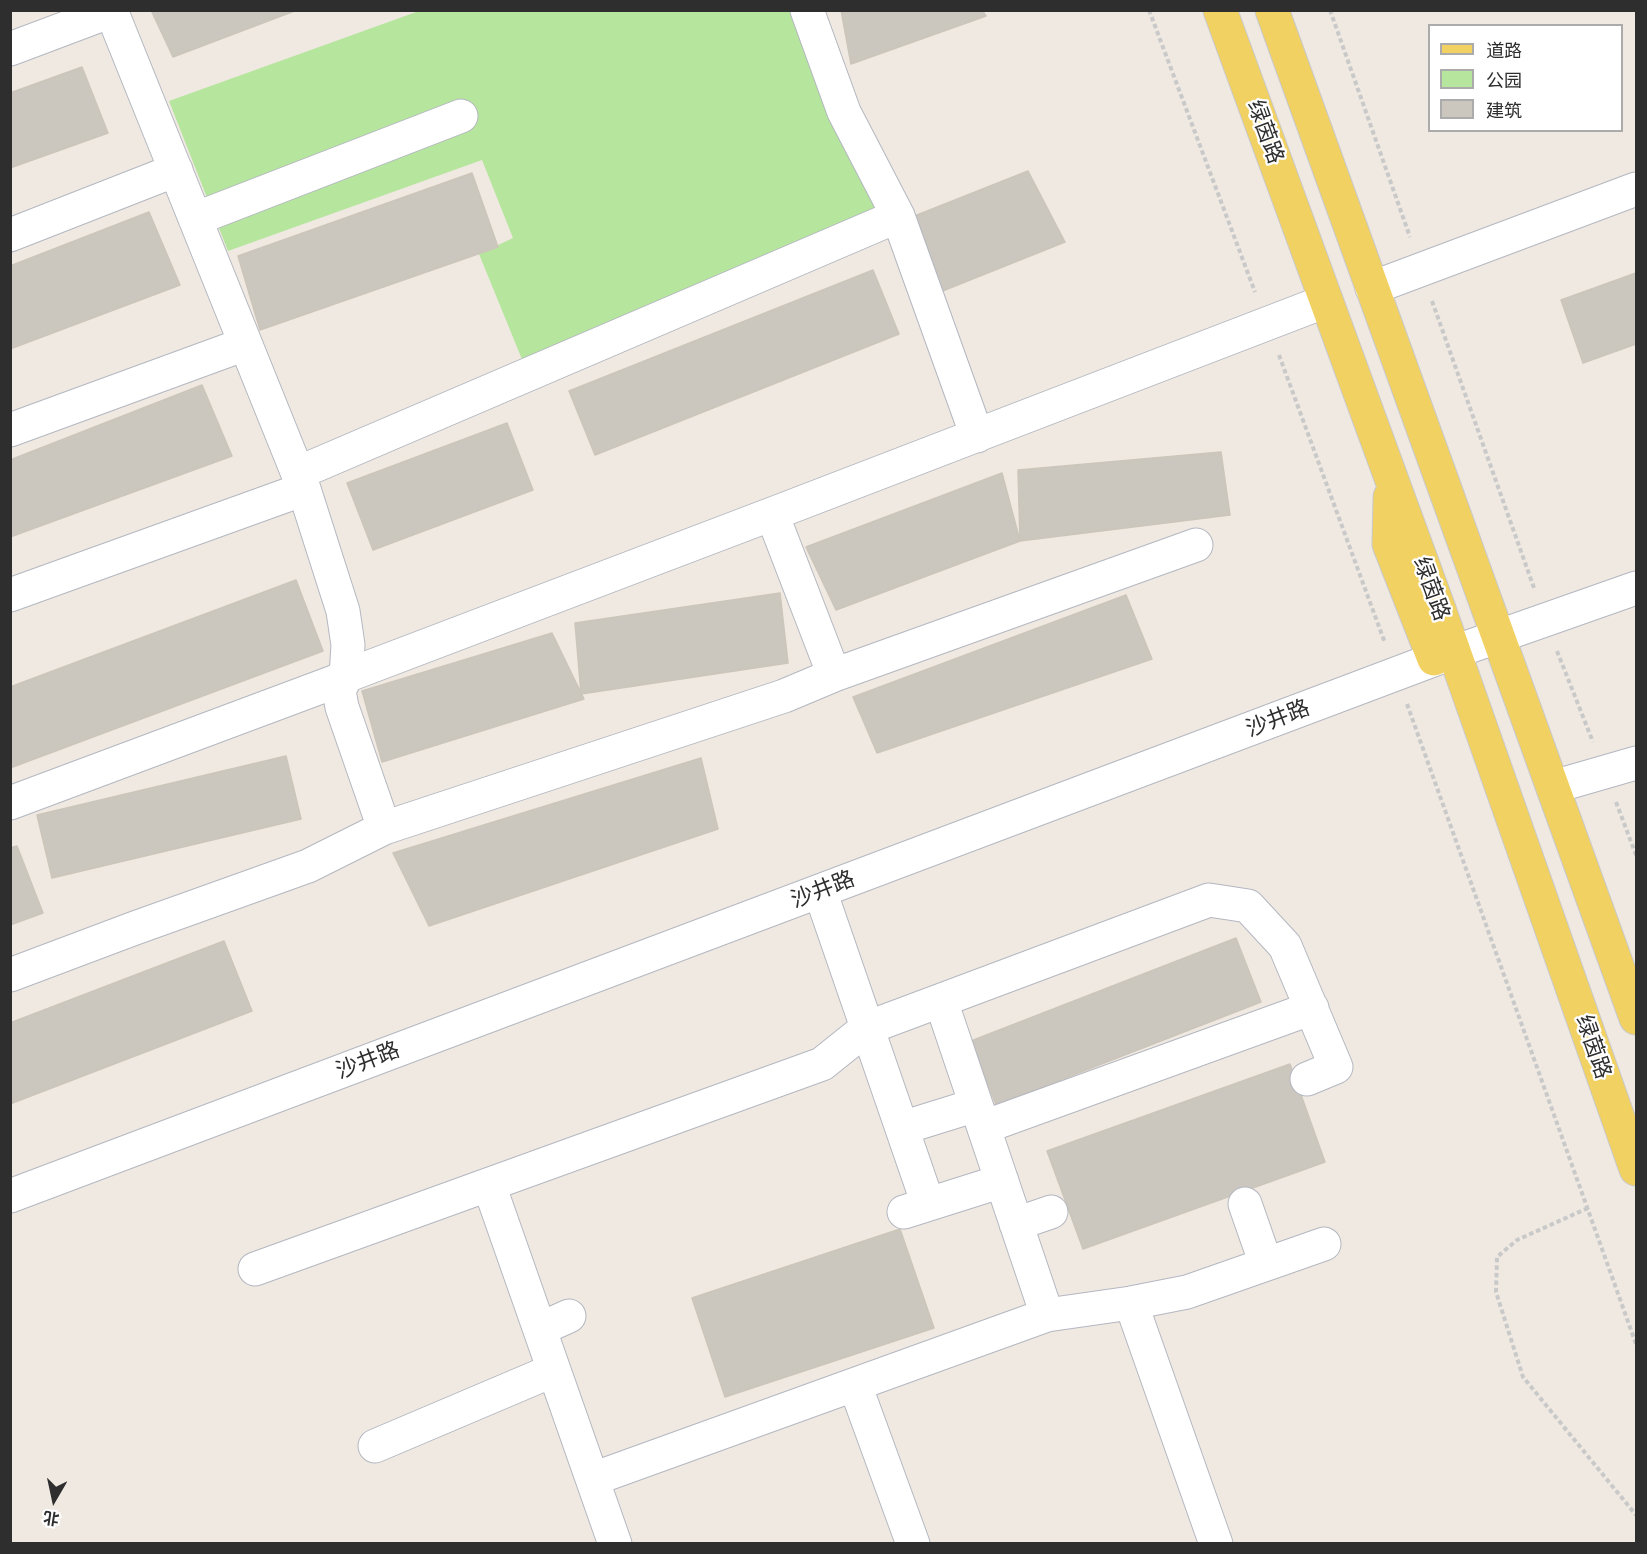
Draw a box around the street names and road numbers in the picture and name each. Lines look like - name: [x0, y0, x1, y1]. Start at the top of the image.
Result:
- street label: 绿茵路: [1241, 96, 1289, 168]
- street label: 绿茵路: [1407, 553, 1455, 625]
- street label: 沙井路: [1242, 695, 1314, 743]
- street label: 沙井路: [787, 866, 859, 914]
- street label: 绿茵路: [1570, 1012, 1616, 1082]
- street label: 沙井路: [332, 1037, 404, 1085]

